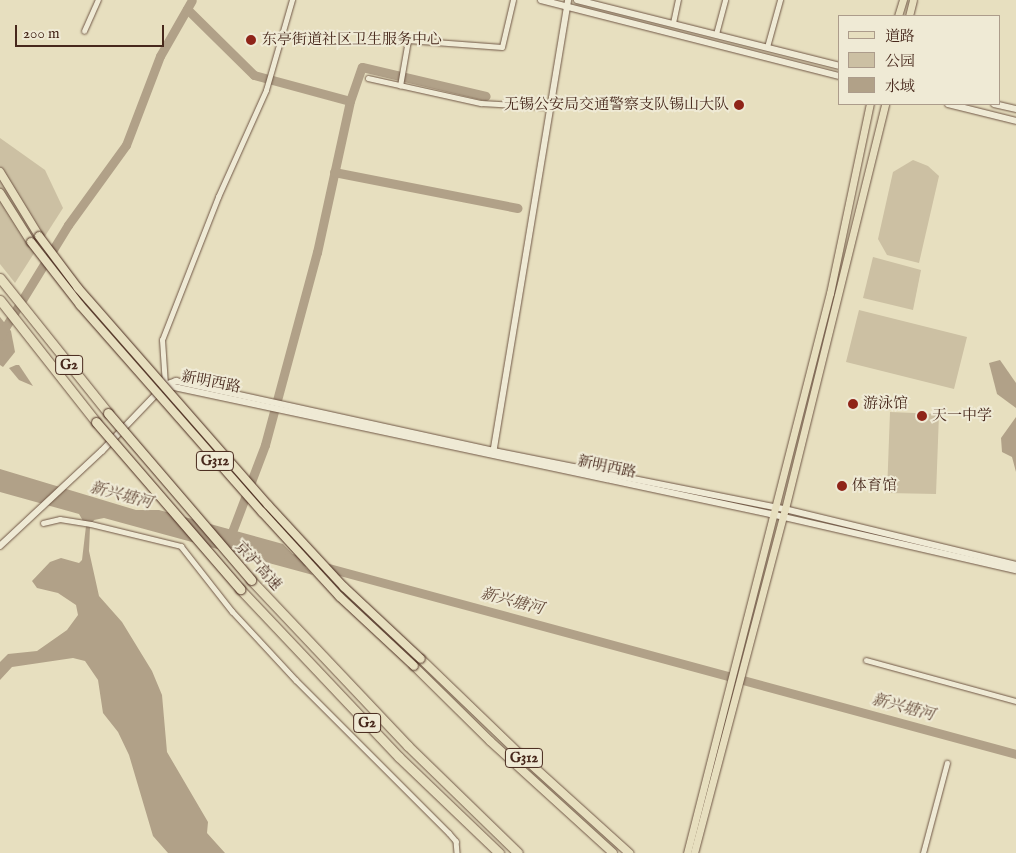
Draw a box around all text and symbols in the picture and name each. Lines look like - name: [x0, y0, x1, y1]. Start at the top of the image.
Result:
- scale bar: [18, 15, 166, 47]
- legend: [838, 15, 1001, 105]
- text: 200 m: [23, 24, 60, 43]
- text: 道路: [885, 27, 915, 46]
- place label: 东亭街道社区卫生服务中心: [262, 31, 442, 49]
- marker: 东亭街道社区卫生服务中心: [244, 33, 258, 47]
- text: 公园: [885, 52, 915, 71]
- text: 水域: [885, 77, 915, 96]
- place label: 无锡公安局交通警察支队锡山大队: [504, 96, 729, 114]
- marker: 无锡公安局交通警察支队锡山大队: [733, 99, 745, 111]
- road number: G2: [54, 354, 84, 376]
- street label: 新明西路: [180, 367, 242, 397]
- place label: 游泳馆: [863, 395, 908, 413]
- marker: 游泳馆: [847, 398, 859, 410]
- place label: 天一中学: [932, 407, 992, 425]
- marker: 天一中学: [916, 410, 928, 422]
- road number: G312: [195, 450, 235, 472]
- street label: 新明西路: [576, 452, 638, 482]
- place label: 体育馆: [852, 477, 897, 495]
- water label: 新兴塘河: [88, 478, 154, 514]
- marker: 体育馆: [836, 480, 848, 492]
- street label: 京沪高速: [231, 538, 285, 594]
- water label: 新兴塘河: [479, 584, 545, 620]
- water label: 新兴塘河: [870, 690, 936, 726]
- road number: G2: [352, 711, 382, 734]
- road number: G312: [504, 746, 544, 770]

